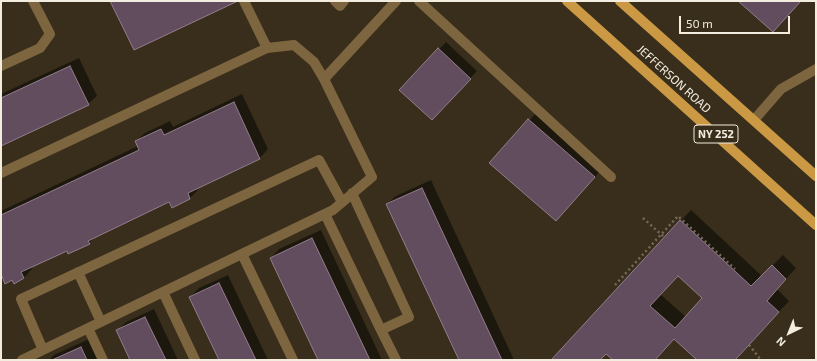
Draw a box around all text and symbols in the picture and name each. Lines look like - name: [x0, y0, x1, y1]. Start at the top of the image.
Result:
- scale bar: [681, 8, 792, 34]
- text: 50 m: [686, 16, 713, 30]
- street label: JEFFERSON ROAD: [634, 42, 714, 116]
- road number: NY 252: [694, 125, 738, 143]
- north arrow: [769, 313, 809, 353]
- text: N: [773, 335, 788, 350]

